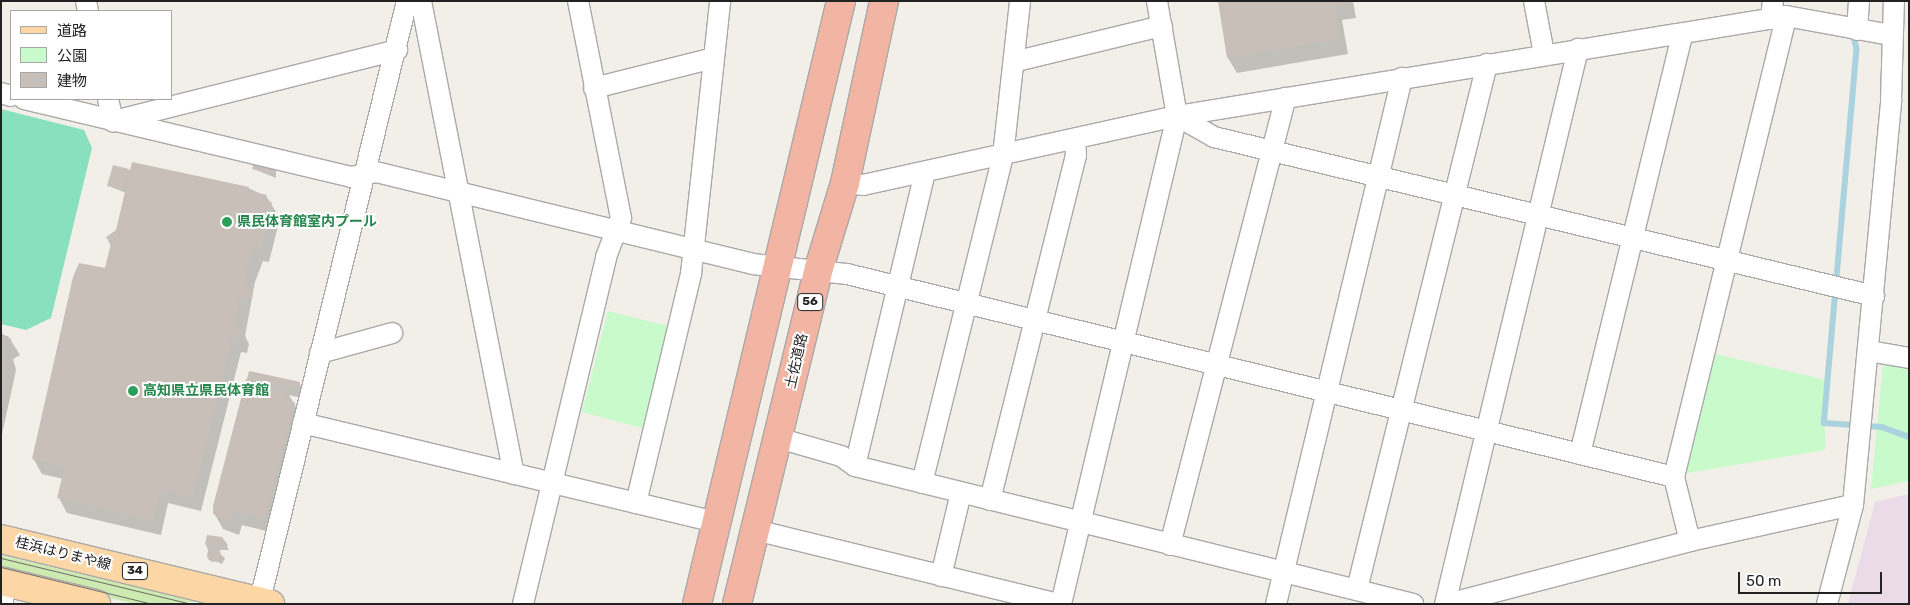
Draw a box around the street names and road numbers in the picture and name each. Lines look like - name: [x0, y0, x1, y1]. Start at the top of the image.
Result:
- road number: 56: [796, 292, 824, 312]
- street label: 土佐道路: [783, 332, 811, 390]
- street label: 桂浜はりまや線: [13, 534, 113, 574]
- road number: 34: [121, 562, 149, 580]

